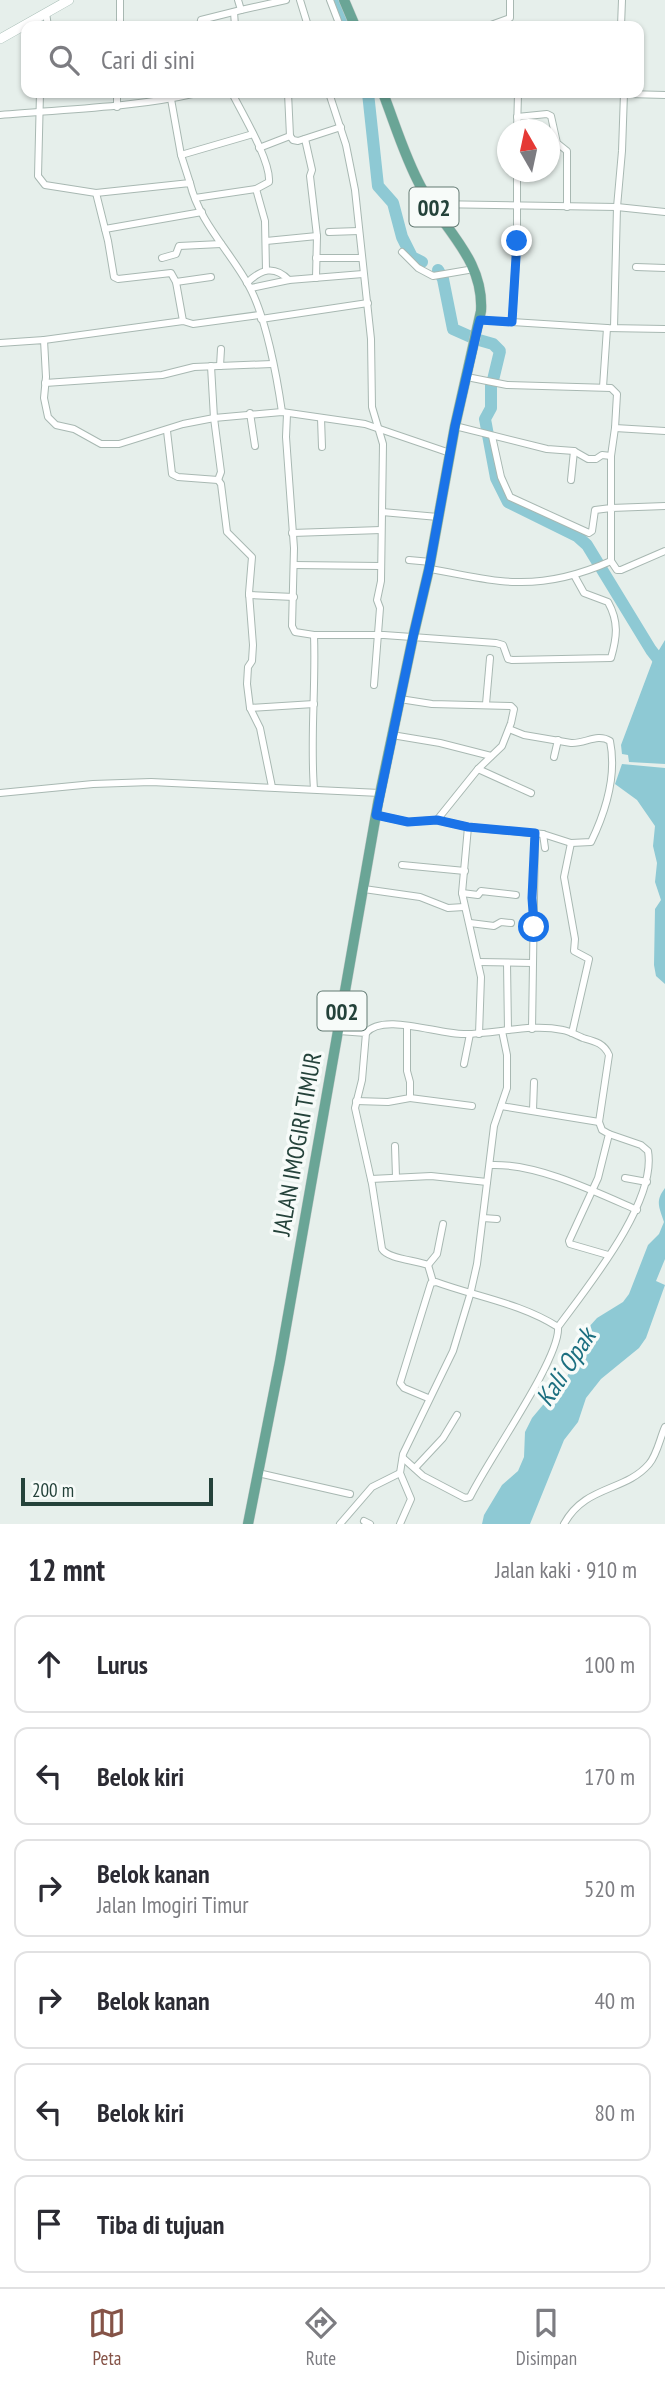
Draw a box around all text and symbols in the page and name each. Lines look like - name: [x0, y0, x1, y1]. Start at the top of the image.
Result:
- search box: [21, 21, 644, 98]
- icon: search: [45, 41, 83, 79]
- text: Cari di sini: [101, 43, 195, 76]
- north arrow: [497, 119, 560, 182]
- road number: 002: [410, 188, 458, 227]
- route end: [501, 225, 532, 256]
- route start: [518, 911, 549, 942]
- road number: 002: [318, 992, 366, 1030]
- street label: JALAN IMOGIRI TIMUR: [265, 1050, 328, 1239]
- water label: Kali Opak: [528, 1320, 604, 1412]
- scale bar: [21, 1475, 214, 1507]
- text: 200 m: [32, 1478, 74, 1502]
- text: 12 mnt: [28, 1550, 105, 1589]
- text: Jalan kaki · 910 m: [495, 1555, 637, 1584]
- icon: ahead: [30, 1645, 68, 1683]
- text: Lurus: [97, 1648, 148, 1681]
- text: 100 m: [584, 1650, 635, 1679]
- icon: left: [30, 1757, 68, 1795]
- text: Belok kiri: [97, 1760, 184, 1793]
- text: 170 m: [584, 1762, 635, 1791]
- text: Belok kanan: [97, 1857, 210, 1890]
- icon: right: [30, 1869, 68, 1907]
- text: 520 m: [584, 1874, 635, 1903]
- text: Jalan Imogiri Timur: [97, 1890, 249, 1919]
- icon: right: [30, 1981, 68, 2019]
- text: Belok kanan: [97, 1984, 210, 2017]
- text: 40 m: [594, 1986, 635, 2015]
- icon: left: [30, 2093, 68, 2131]
- text: Belok kiri: [97, 2096, 184, 2129]
- text: 80 m: [594, 2098, 635, 2127]
- icon: arrive: [30, 2205, 68, 2243]
- text: Tiba di tujuan: [97, 2208, 225, 2241]
- tab: Peta: [88, 2304, 126, 2370]
- tab: Rute: [302, 2304, 340, 2370]
- tab: Disimpan: [516, 2304, 577, 2370]

